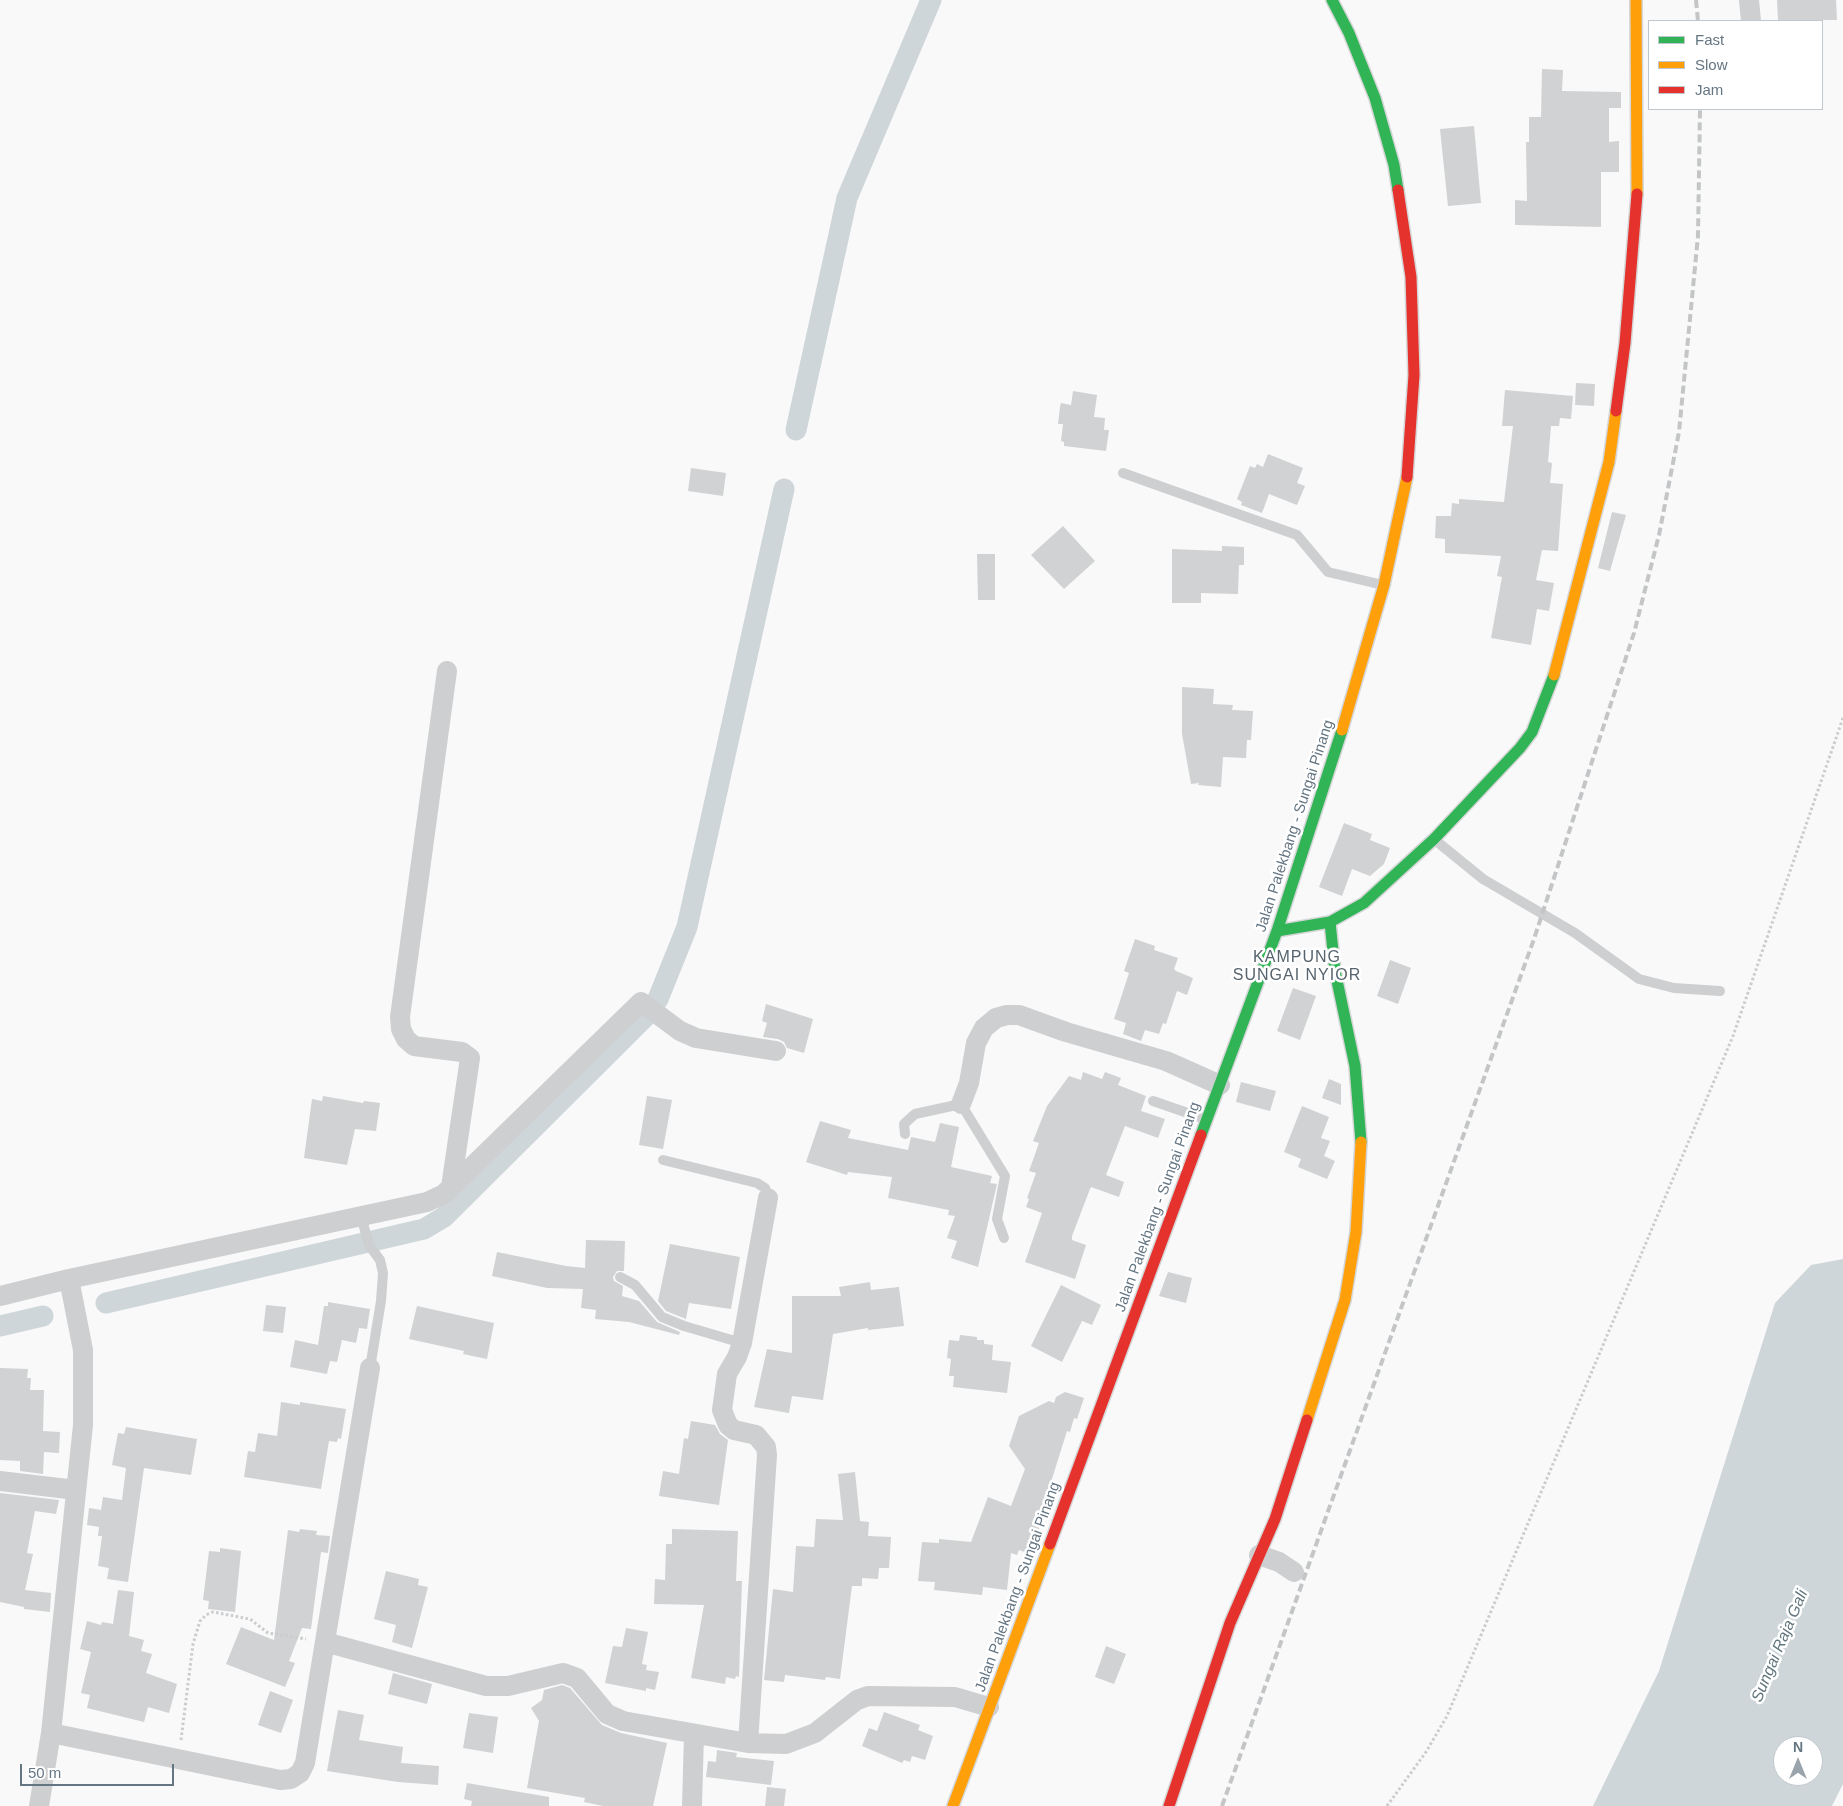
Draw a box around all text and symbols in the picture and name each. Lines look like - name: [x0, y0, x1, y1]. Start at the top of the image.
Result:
- legend: [1648, 20, 1823, 110]
- text: Fast: [1695, 31, 1724, 48]
- text: Slow: [1695, 56, 1728, 73]
- text: Jam: [1695, 81, 1723, 98]
- street label: Jalan Palekbang - Sungai Pinang: [1252, 718, 1338, 934]
- district label: KAMPUNG SUNGAI NYIOR: [1231, 948, 1363, 986]
- street label: Jalan Palekbang - Sungai Pinang: [1112, 1100, 1204, 1314]
- street label: Jalan Palekbang - Sungai Pinang: [972, 1480, 1064, 1694]
- water label: Sungai Raja Gali: [1748, 1587, 1812, 1705]
- north arrow: [1773, 1736, 1823, 1786]
- text: N: [1793, 1739, 1803, 1755]
- scale bar: [22, 1754, 176, 1786]
- text: 50 m: [28, 1764, 61, 1781]

